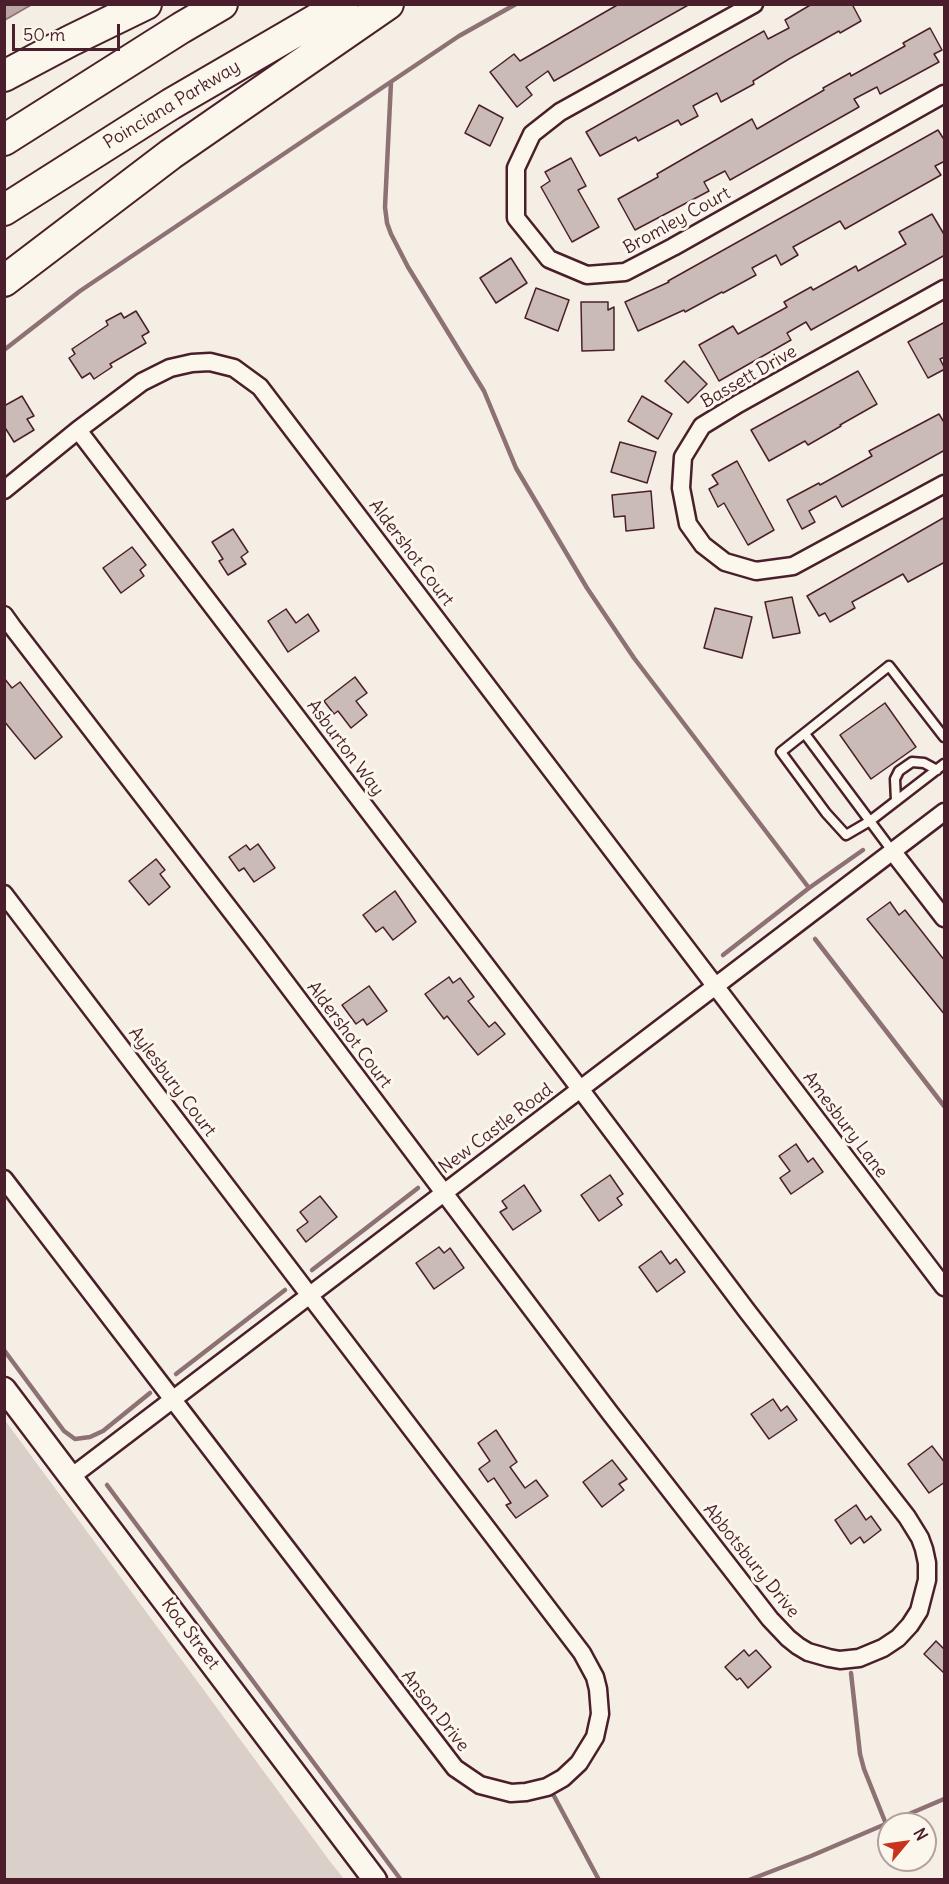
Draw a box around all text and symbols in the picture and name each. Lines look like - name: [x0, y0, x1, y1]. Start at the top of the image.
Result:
- scale bar: [15, 12, 123, 50]
- text: 50 m: [23, 23, 65, 46]
- street label: Poinciana Parkway: [100, 56, 244, 154]
- street label: Bromley Court: [620, 183, 734, 259]
- street label: Bassett Drive: [697, 341, 801, 413]
- street label: Aldershot Court: [364, 495, 458, 611]
- street label: Asburton Way: [302, 696, 388, 800]
- street label: Aldershot Court: [302, 977, 396, 1093]
- street label: Aylesbury Court: [124, 1023, 220, 1141]
- street label: Amesbury Lane: [798, 1068, 892, 1182]
- street label: New Castle Road: [435, 1079, 557, 1179]
- street label: Abbotsbury Drive: [698, 1500, 804, 1622]
- street label: Koa Street: [156, 1594, 224, 1674]
- street label: Anson Drive: [396, 1666, 474, 1756]
- north arrow: [877, 1812, 937, 1872]
- text: N: [910, 1825, 932, 1844]

